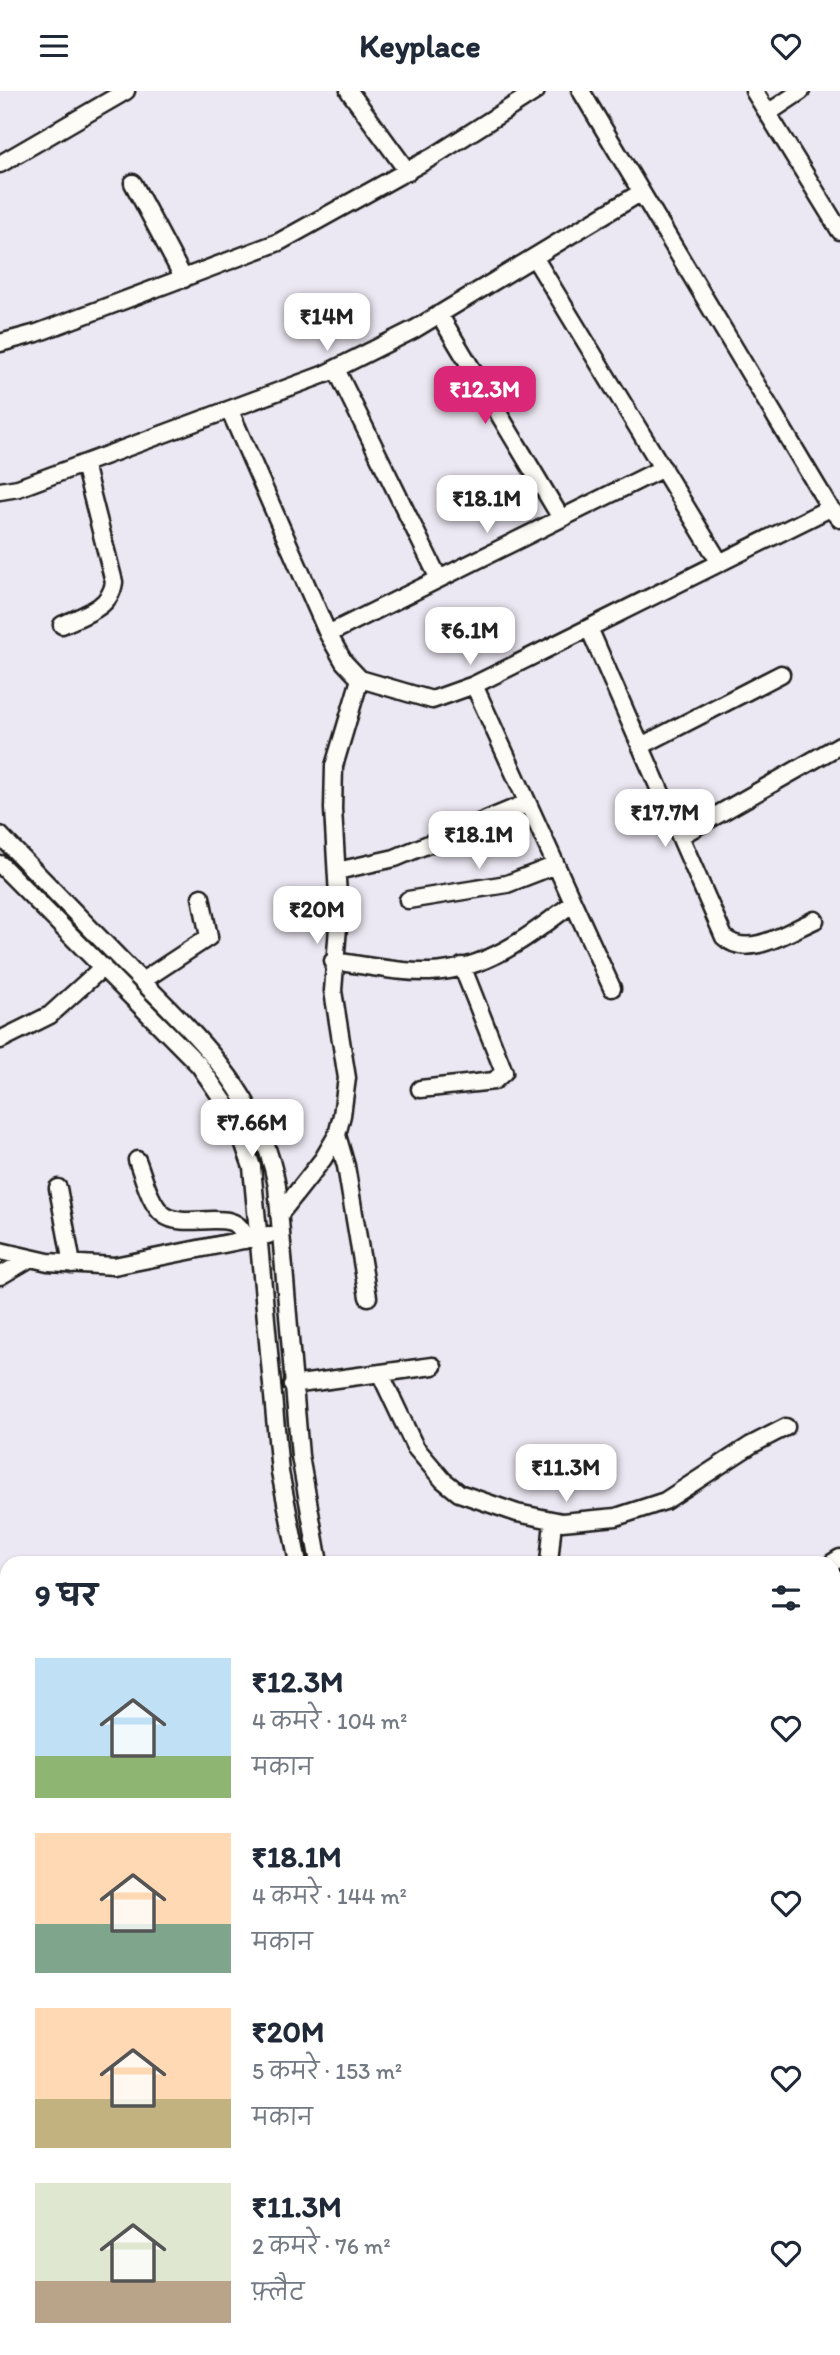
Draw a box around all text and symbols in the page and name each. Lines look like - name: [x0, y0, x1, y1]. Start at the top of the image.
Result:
- icon: menu: [35, 27, 73, 65]
- text: Keyplace: [359, 27, 481, 65]
- icon: heart: [767, 27, 805, 65]
- pin: ₹14M: [286, 293, 368, 353]
- text: ₹14M: [300, 302, 354, 330]
- pin: ₹12.3M: [428, 367, 542, 426]
- text: ₹12.3M: [450, 375, 520, 403]
- pin: ₹18.1M: [430, 475, 544, 535]
- text: ₹18.1M: [453, 484, 521, 512]
- pin: ₹6.1M: [421, 607, 519, 667]
- text: ₹6.1M: [441, 616, 499, 644]
- pin: ₹17.7M: [608, 789, 722, 849]
- text: ₹17.7M: [631, 798, 699, 826]
- pin: ₹18.1M: [422, 811, 536, 871]
- text: ₹18.1M: [445, 820, 513, 848]
- pin: ₹20M: [276, 887, 358, 946]
- text: ₹20M: [289, 895, 345, 923]
- pin: ₹7.66M: [195, 1100, 309, 1159]
- text: ₹7.66M: [217, 1108, 287, 1136]
- pin: ₹11.3M: [509, 1445, 623, 1504]
- text: ₹11.3M: [532, 1453, 600, 1481]
- text: 9 घर: [35, 1577, 97, 1614]
- icon: filters: [767, 1579, 805, 1617]
- text: ₹12.3M: [252, 1663, 344, 1700]
- icon: home: [91, 1686, 175, 1770]
- text: 4 कमरे · 104 m²: [252, 1707, 407, 1735]
- icon: heart: [767, 1709, 805, 1747]
- text: मकान: [252, 1753, 313, 1781]
- text: ₹18.1M: [252, 1838, 342, 1875]
- icon: home: [91, 1861, 175, 1945]
- text: 4 कमरे · 144 m²: [252, 1882, 407, 1910]
- icon: heart: [767, 1884, 805, 1922]
- text: मकान: [252, 1928, 313, 1956]
- text: ₹20M: [252, 2013, 324, 2050]
- icon: home: [91, 2036, 175, 2120]
- text: 5 कमरे · 153 m²: [252, 2057, 402, 2085]
- icon: heart: [767, 2059, 805, 2097]
- text: मकान: [252, 2103, 313, 2131]
- text: ₹11.3M: [252, 2188, 342, 2225]
- icon: home: [91, 2211, 175, 2295]
- text: 2 कमरे · 76 m²: [252, 2232, 391, 2260]
- icon: heart: [767, 2234, 805, 2272]
- text: फ़्लैट: [252, 2278, 304, 2306]

